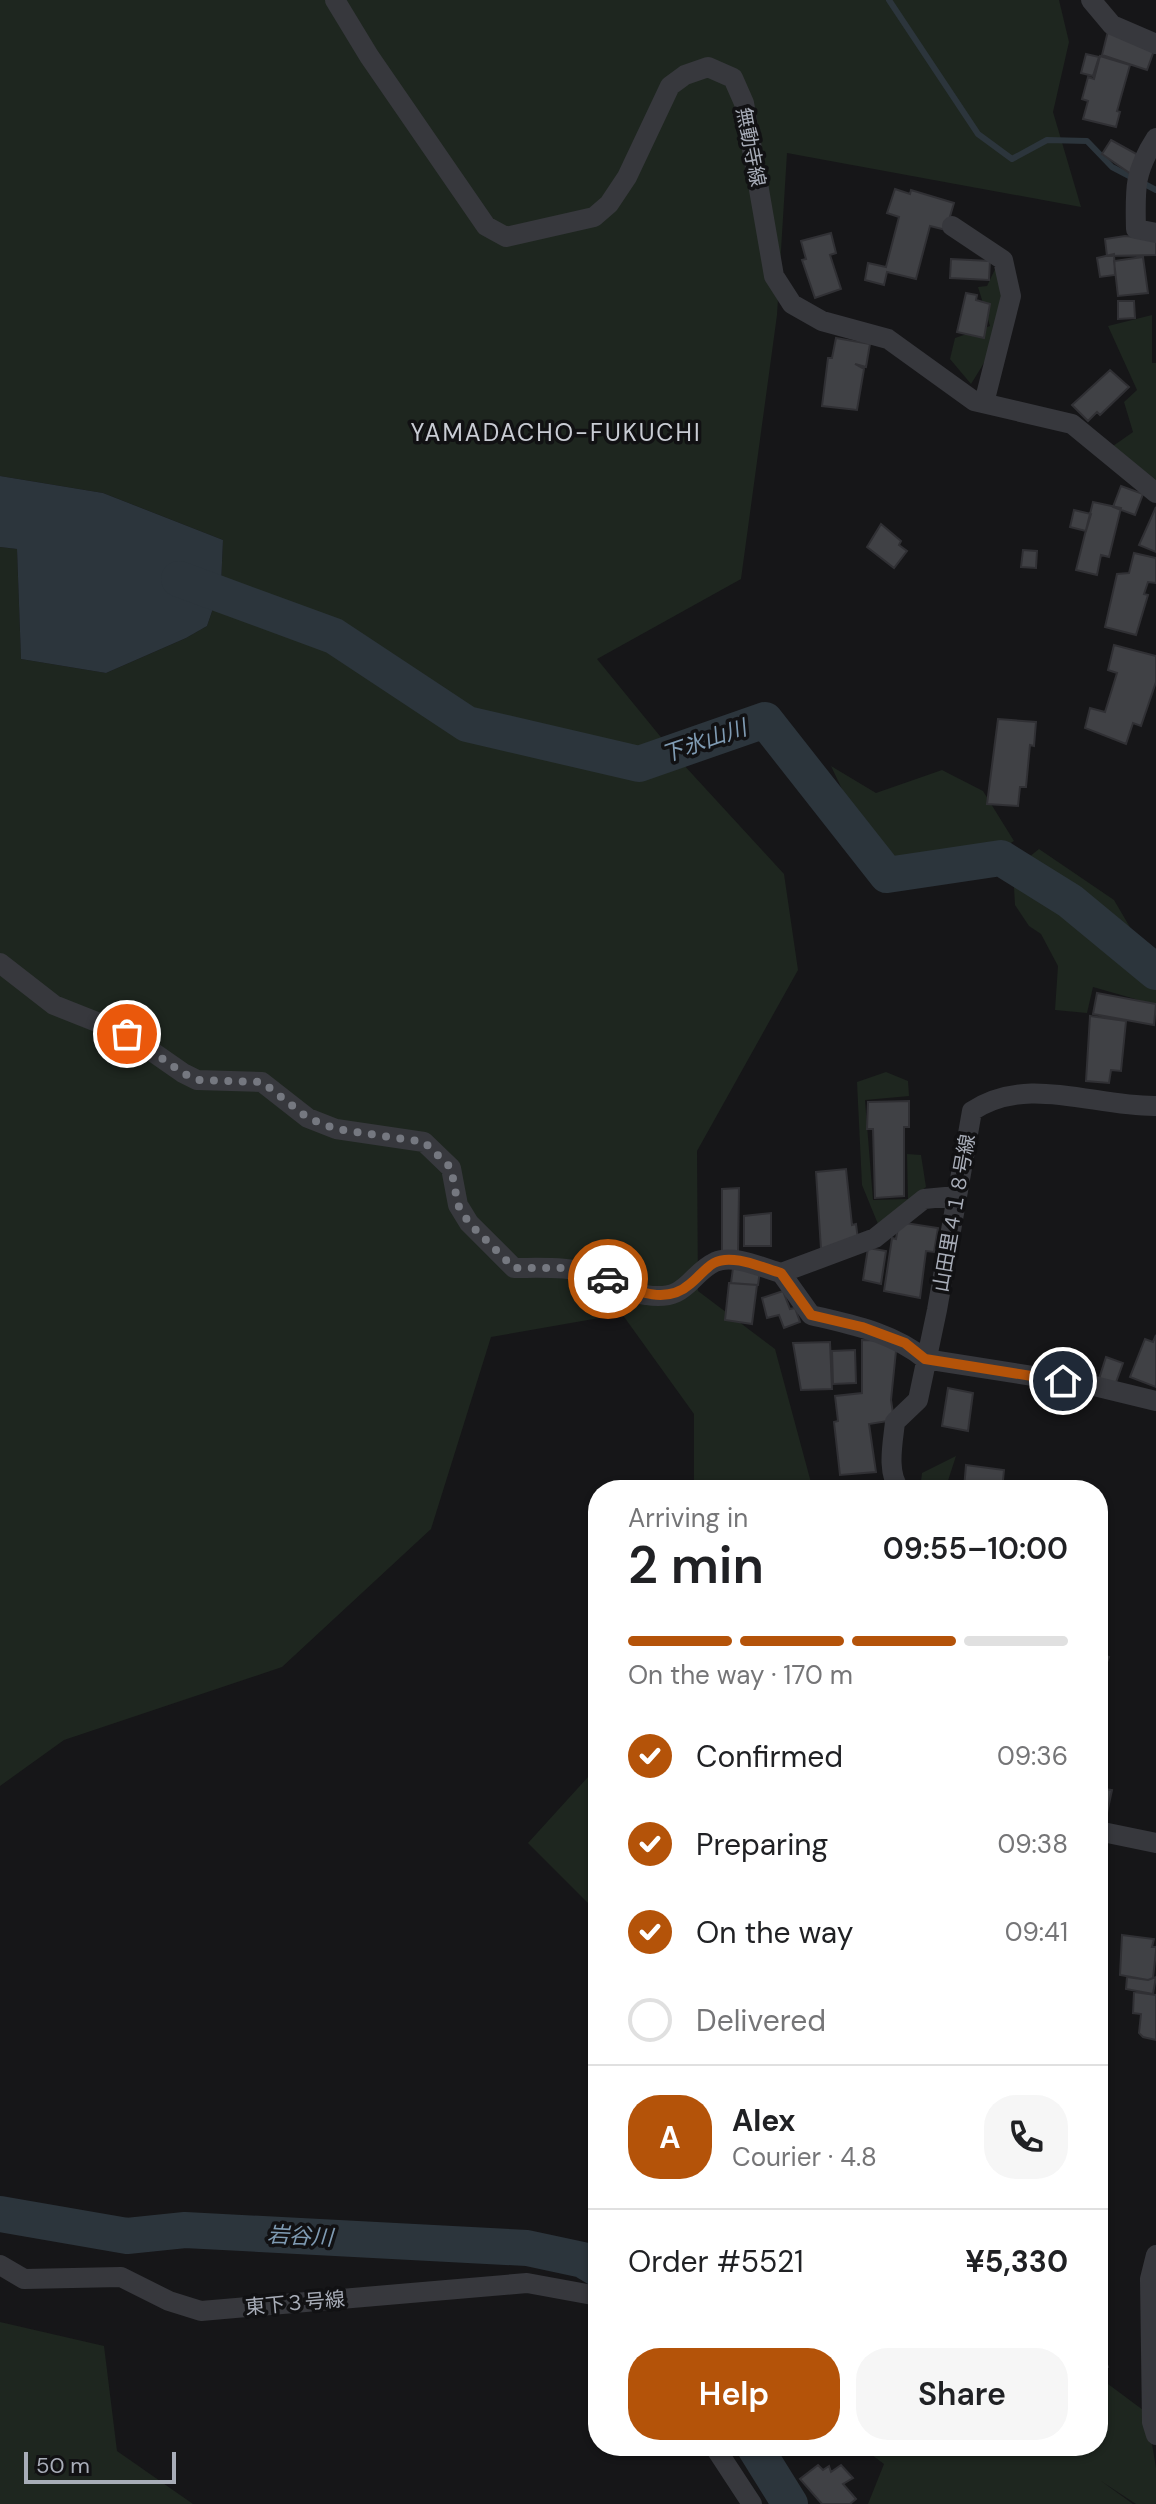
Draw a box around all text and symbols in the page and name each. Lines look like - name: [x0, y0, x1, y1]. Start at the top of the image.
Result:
- street label: 無動寺線: [731, 105, 771, 189]
- district label: YAMADACHO-FUKUCHI: [410, 417, 702, 448]
- water label: 下氷山川: [658, 712, 752, 769]
- pin: [93, 1000, 161, 1068]
- icon: bag: [105, 1012, 149, 1056]
- street label: 山田里４１８号線: [927, 1132, 981, 1294]
- courier: [568, 1239, 648, 1319]
- icon: car: [586, 1257, 630, 1301]
- pin: [1029, 1347, 1097, 1415]
- icon: home: [1041, 1359, 1085, 1403]
- text: Arriving in: [628, 1501, 748, 1535]
- text: 09:55–10:00: [883, 1529, 1068, 1568]
- text: 2 min: [628, 1531, 764, 1599]
- text: On the way · 170 m: [628, 1658, 853, 1692]
- icon: check: [628, 1734, 672, 1778]
- text: Confirmed: [696, 1737, 843, 1776]
- text: 09:36: [997, 1739, 1068, 1773]
- icon: check: [628, 1822, 672, 1866]
- text: Preparing: [696, 1825, 828, 1864]
- text: 09:38: [997, 1827, 1068, 1861]
- icon: check: [628, 1910, 672, 1954]
- text: On the way: [696, 1913, 853, 1952]
- text: 09:41: [1005, 1915, 1068, 1949]
- text: Delivered: [696, 2001, 826, 2040]
- button: phone: [984, 2095, 1068, 2179]
- text: Alex: [732, 2101, 795, 2140]
- text: A: [659, 2118, 681, 2157]
- text: Courier · 4.8: [732, 2140, 877, 2174]
- water label: 岩谷川: [266, 2220, 336, 2252]
- text: Order #5521: [628, 2242, 804, 2281]
- text: ¥5,330: [965, 2242, 1068, 2281]
- street label: 東下３号線: [244, 2286, 346, 2320]
- button: Help: [628, 2348, 840, 2440]
- button: Share: [856, 2348, 1068, 2440]
- scale bar: [24, 2448, 176, 2484]
- text: 50 m: [36, 2451, 90, 2480]

